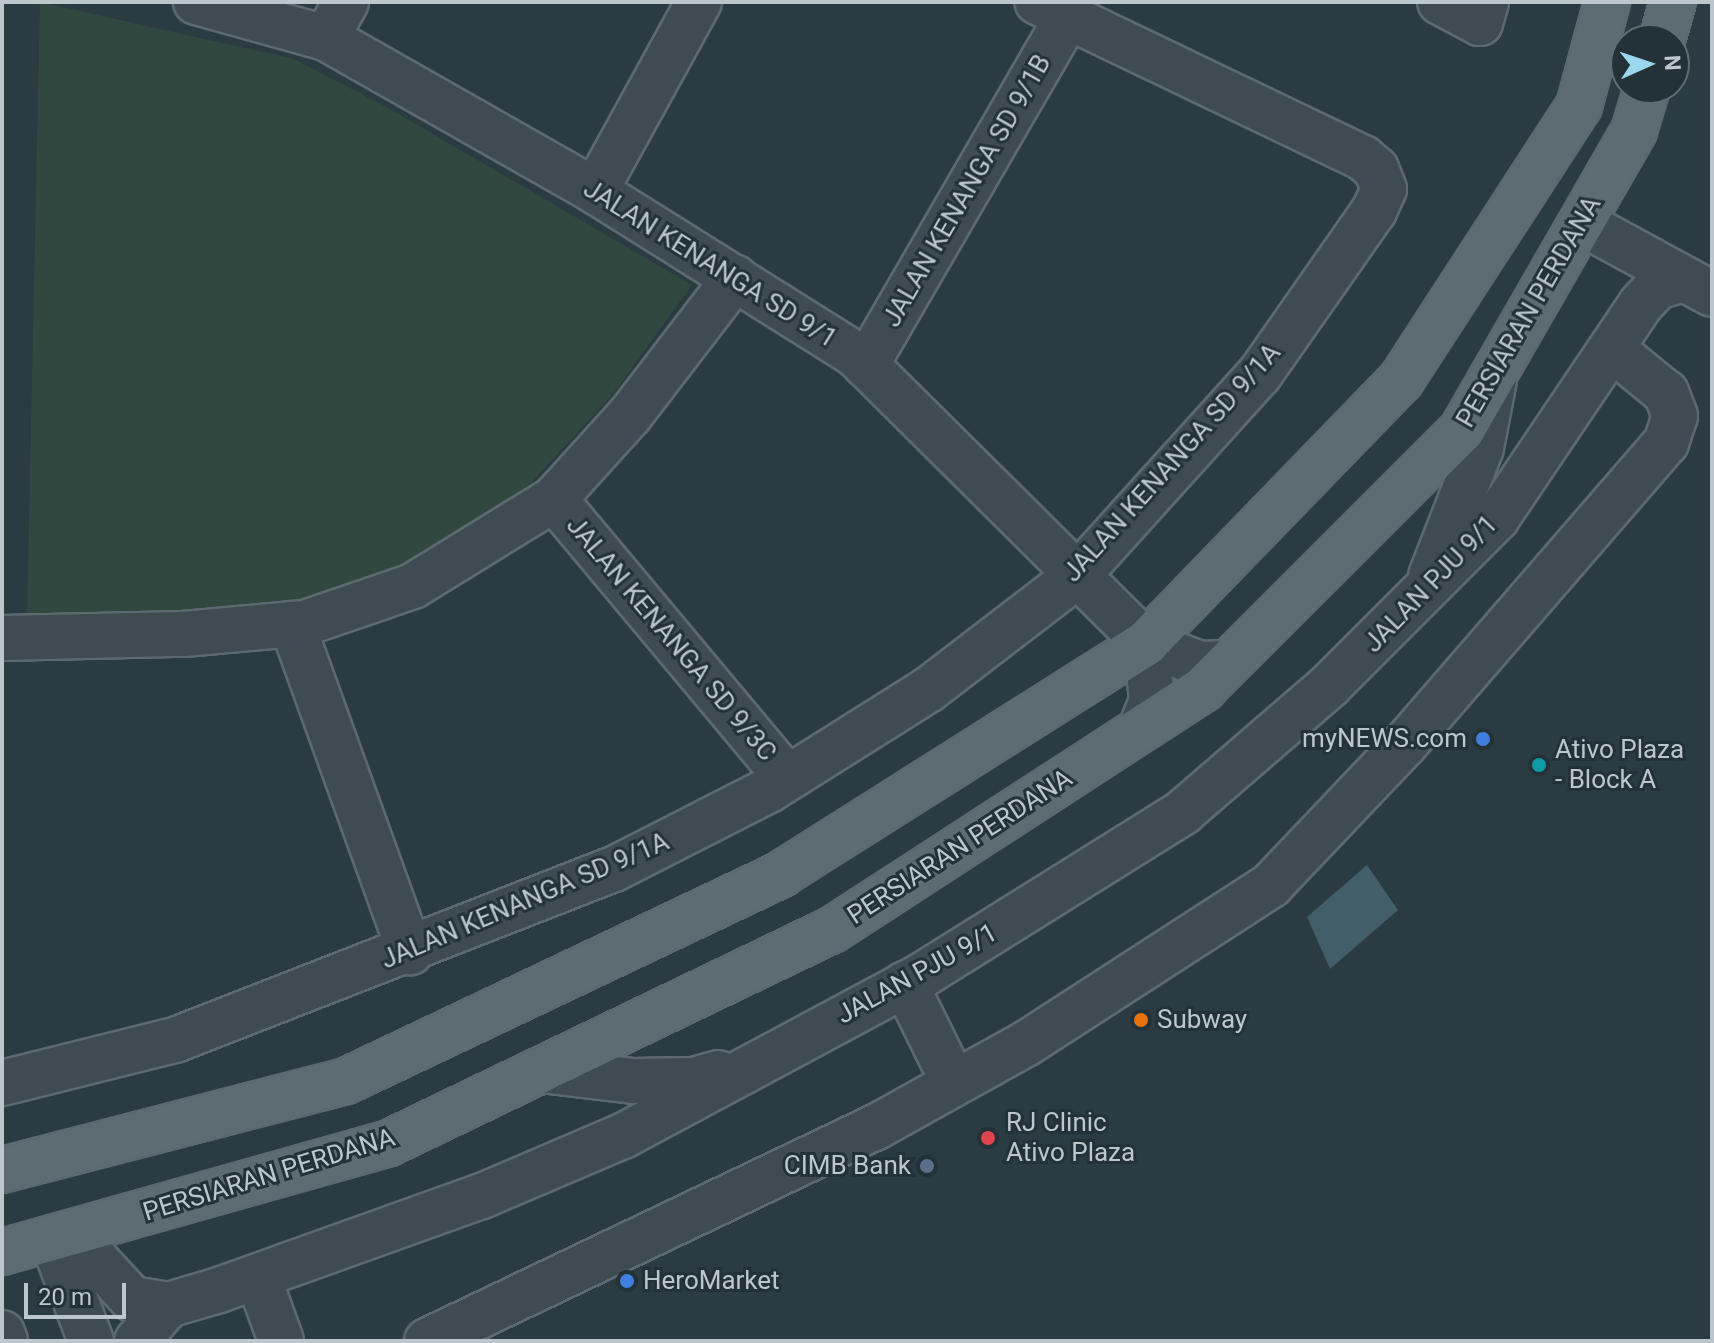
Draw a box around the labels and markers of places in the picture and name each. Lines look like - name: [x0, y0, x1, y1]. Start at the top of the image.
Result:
- place label: myNEWS.com: [1302, 723, 1467, 755]
- marker: myNEWS.com: [1474, 730, 1492, 748]
- place label: Ativo Plaza - Block A: [1555, 734, 1684, 796]
- marker: Ativo Plaza - Block A: [1530, 756, 1548, 774]
- place label: Subway: [1157, 1004, 1247, 1036]
- marker: Subway: [1132, 1011, 1150, 1029]
- place label: RJ Clinic Ativo Plaza: [1006, 1107, 1135, 1168]
- marker: RJ Clinic Ativo Plaza: [977, 1127, 999, 1149]
- place label: CIMB Bank: [784, 1150, 911, 1182]
- marker: CIMB Bank: [918, 1157, 936, 1175]
- place label: HeroMarket: [643, 1265, 780, 1297]
- marker: HeroMarket: [618, 1272, 636, 1290]

